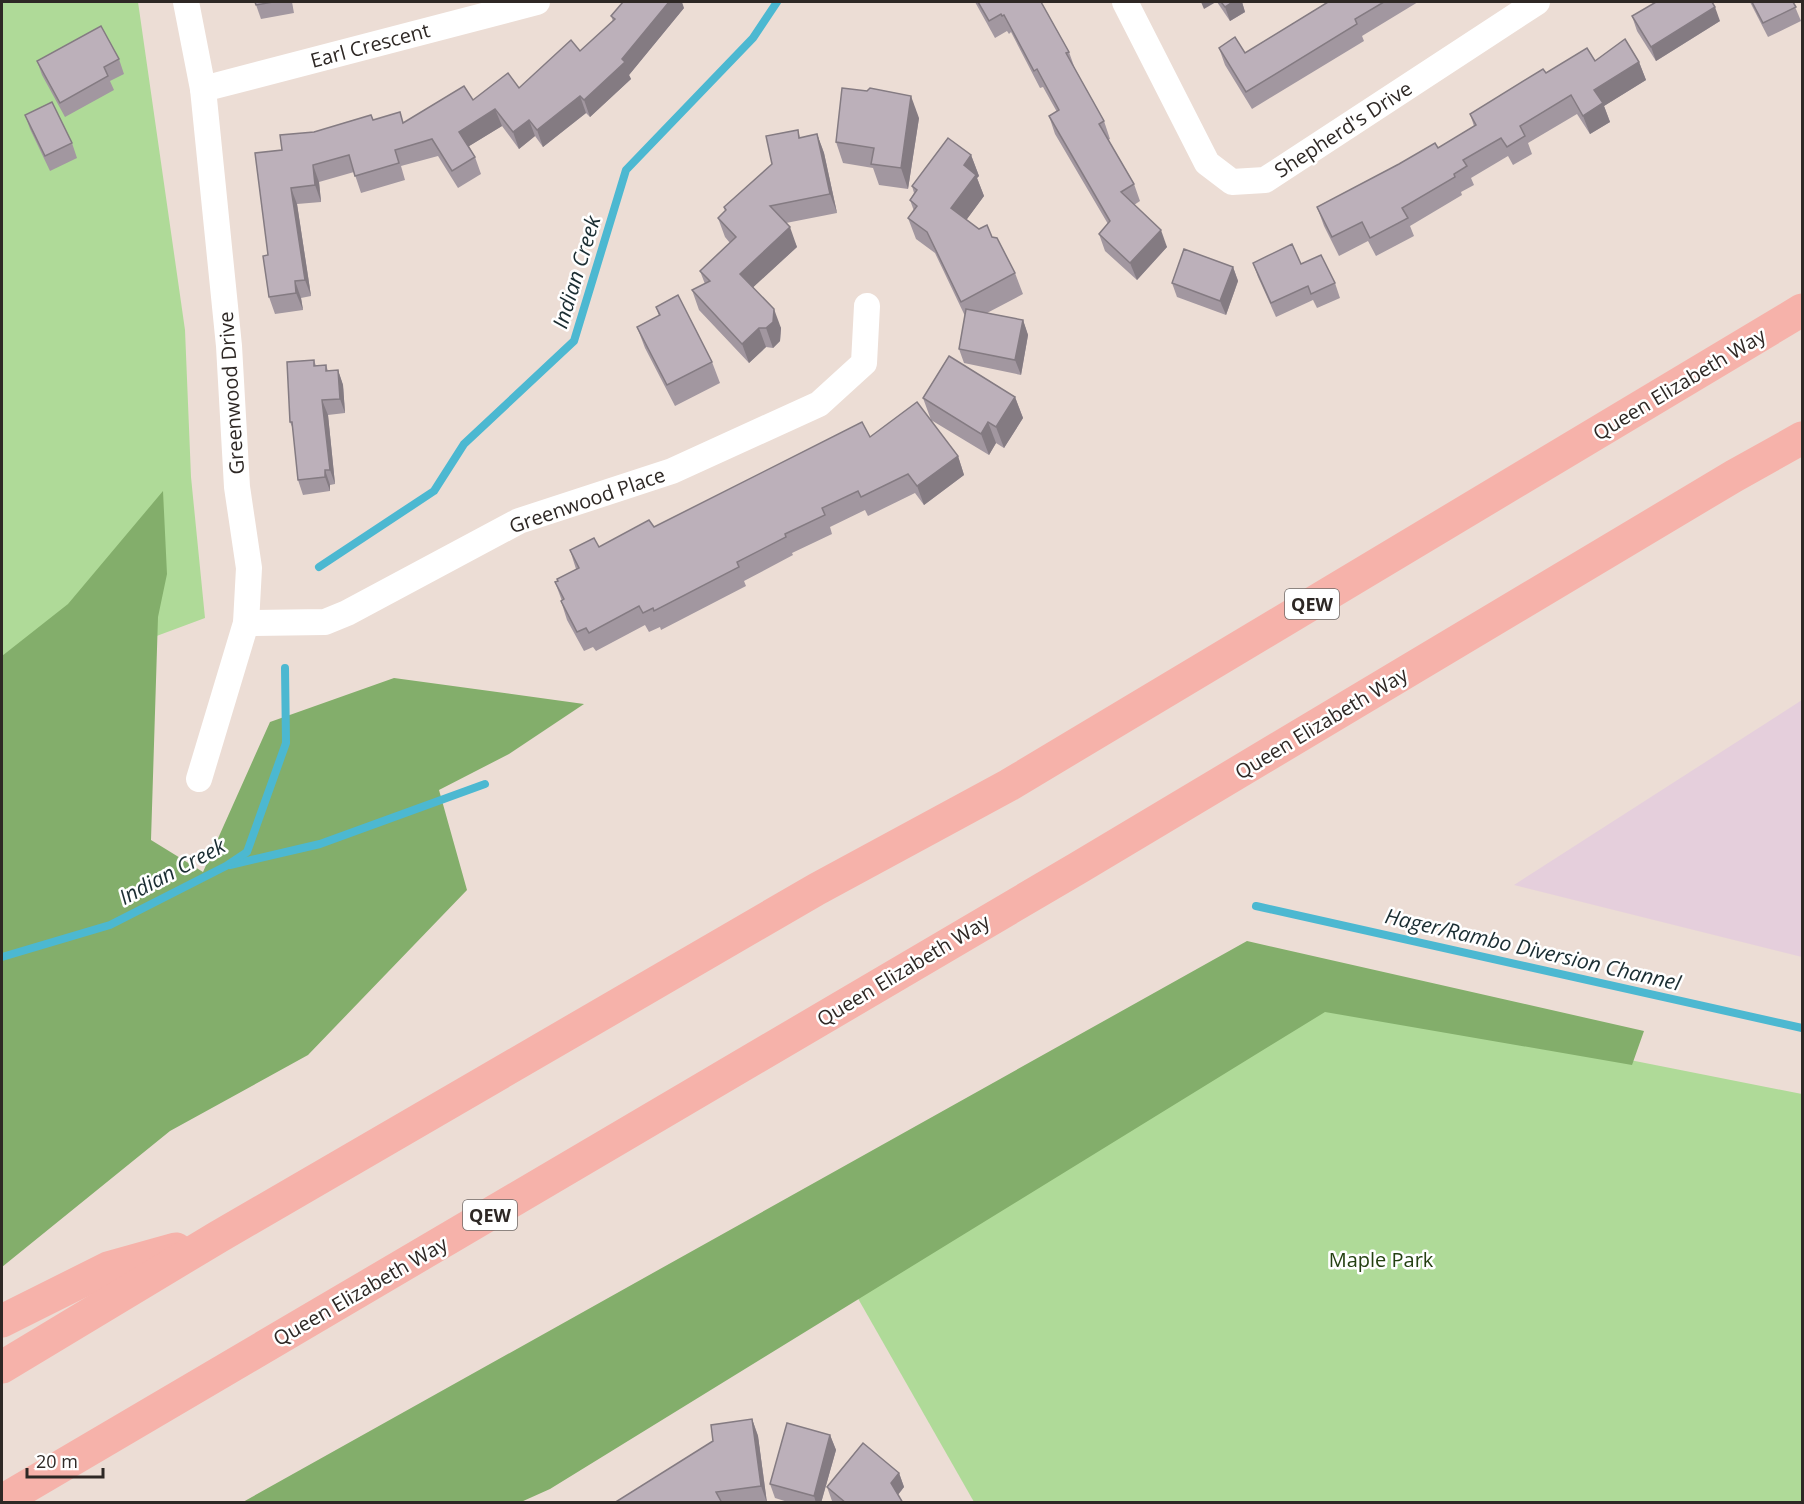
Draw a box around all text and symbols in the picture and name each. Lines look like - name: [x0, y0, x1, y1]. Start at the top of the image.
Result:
- street label: Earl Crescent: [307, 16, 433, 74]
- street label: Shepherd's Drive: [1269, 74, 1417, 184]
- water label: Indian Creek: [546, 212, 607, 332]
- street label: Greenwood Drive: [212, 311, 250, 475]
- street label: Queen Elizabeth Way: [1588, 321, 1771, 446]
- street label: Greenwood Place: [505, 461, 669, 539]
- road number: QEW: [1285, 589, 1339, 619]
- street label: Queen Elizabeth Way: [1230, 660, 1413, 785]
- water label: Indian Creek: [114, 831, 231, 911]
- water label: Hager/Rambo Diversion Channel: [1382, 901, 1684, 997]
- street label: Queen Elizabeth Way: [812, 907, 995, 1032]
- road number: QEW: [463, 1200, 517, 1230]
- street label: Queen Elizabeth Way: [268, 1230, 453, 1352]
- park label: Maple Park: [1329, 1246, 1434, 1273]
- scale bar: [27, 1441, 104, 1479]
- text: 20 m: [36, 1449, 78, 1473]

